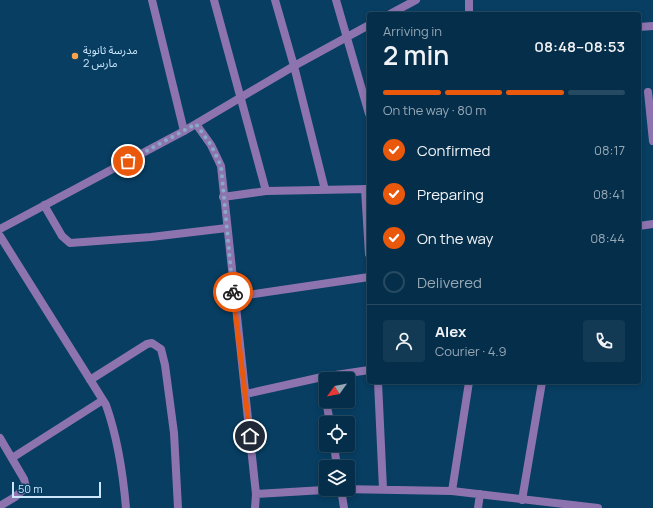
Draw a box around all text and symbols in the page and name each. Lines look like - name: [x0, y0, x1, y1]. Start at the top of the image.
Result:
- text: Arriving in: [383, 22, 442, 40]
- text: 08:48–08:53: [534, 36, 625, 57]
- text: 2 min: [383, 37, 449, 73]
- place label: مدرسة ثانوية 2 مارس: [83, 42, 138, 70]
- marker: مدرسة ثانوية 2 مارس: [70, 51, 80, 61]
- text: On the way · 80 m: [383, 101, 486, 119]
- icon: check: [383, 139, 405, 161]
- text: Confirmed: [417, 140, 490, 161]
- text: 08:17: [594, 141, 625, 159]
- pin: [111, 144, 145, 178]
- icon: bag: [117, 150, 139, 172]
- icon: check: [383, 183, 405, 205]
- text: Preparing: [417, 184, 484, 205]
- text: 08:41: [593, 185, 625, 203]
- icon: check: [383, 227, 405, 249]
- text: On the way: [417, 228, 493, 249]
- text: 08:44: [590, 229, 625, 247]
- courier: [213, 272, 253, 312]
- text: Delivered: [417, 272, 482, 293]
- icon: bike: [222, 281, 244, 303]
- button: person: [383, 320, 425, 362]
- button: phone: [583, 320, 625, 362]
- text: Alex: [435, 321, 466, 342]
- text: Courier · 4.9: [435, 342, 507, 360]
- north arrow: [319, 372, 355, 408]
- map controls: [319, 372, 355, 496]
- button: locate: [319, 416, 355, 452]
- pin: [233, 419, 267, 453]
- icon: home: [239, 425, 261, 447]
- button: layers: [319, 460, 355, 496]
- scale bar: [12, 480, 101, 499]
- text: 50 m: [18, 481, 43, 496]

